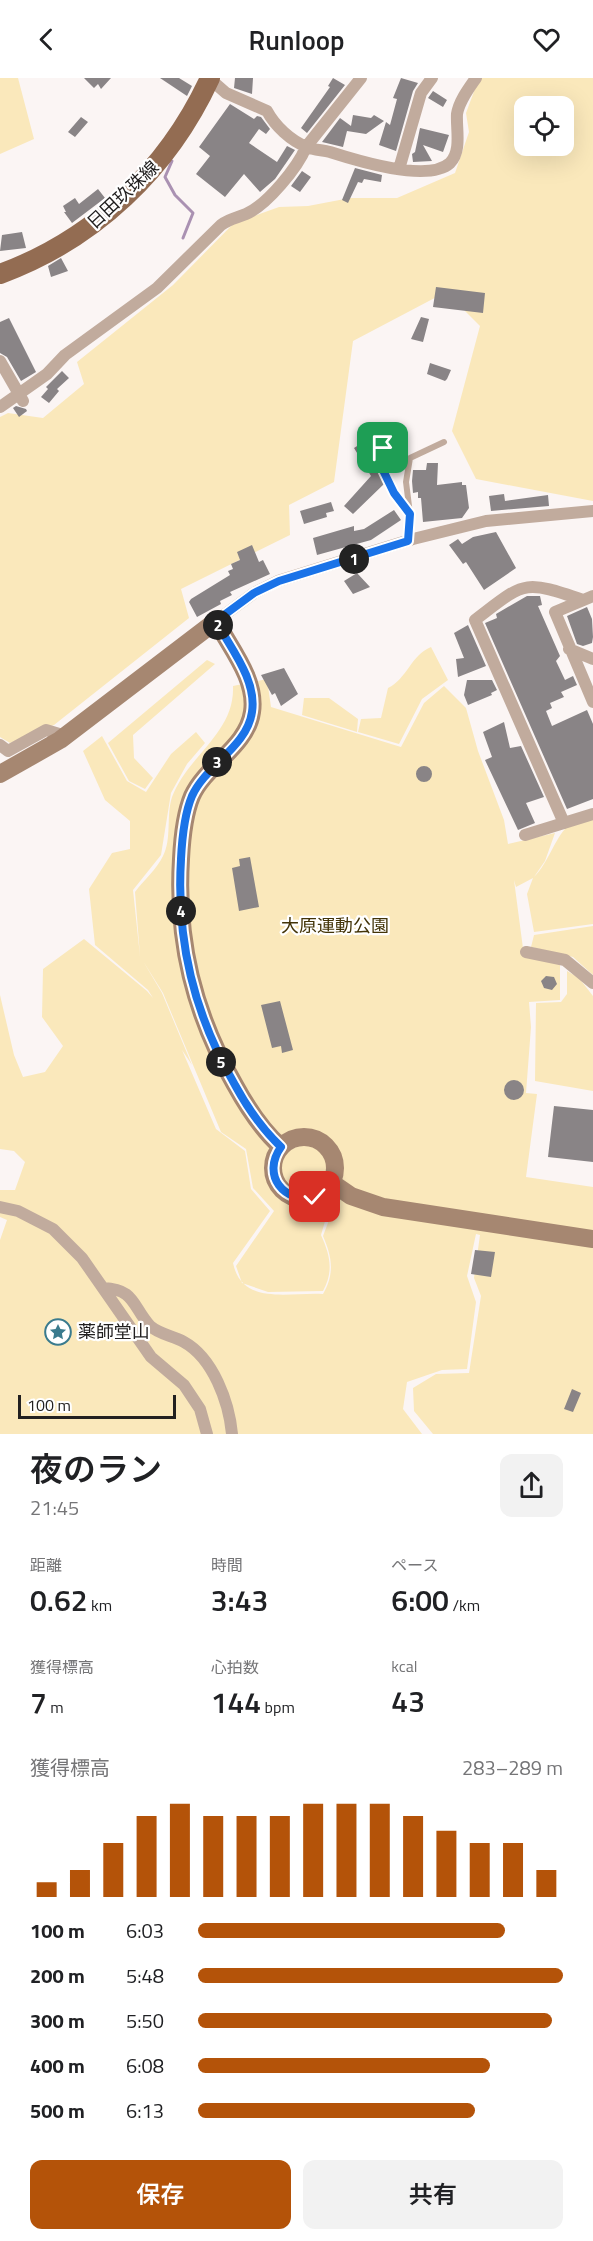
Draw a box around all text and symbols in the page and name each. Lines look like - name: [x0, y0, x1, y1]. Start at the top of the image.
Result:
- text: Runloop: [248, 19, 345, 60]
- icon: back: [30, 23, 63, 56]
- icon: heart: [530, 23, 563, 56]
- map controls: [514, 96, 574, 156]
- button: locate: [514, 96, 574, 156]
- street label: 日田玖珠線: [81, 154, 165, 235]
- pin: [357, 422, 408, 473]
- icon: arrive: [366, 431, 399, 464]
- pin: 1: [339, 544, 369, 574]
- text: 1: [350, 547, 358, 571]
- pin: 2: [203, 610, 233, 640]
- text: 2: [214, 613, 222, 637]
- pin: 3: [202, 747, 232, 777]
- text: 3: [213, 750, 221, 774]
- pin: 4: [166, 896, 196, 926]
- text: 4: [177, 899, 185, 923]
- park label: 大原運動公園: [281, 912, 389, 939]
- pin: 5: [206, 1047, 236, 1077]
- text: 5: [217, 1050, 225, 1074]
- pin: [289, 1171, 340, 1222]
- icon: check: [298, 1180, 331, 1213]
- place icon: 薬師堂山: [43, 1317, 73, 1347]
- place label: 薬師堂山: [78, 1318, 150, 1345]
- scale bar: [18, 1392, 176, 1420]
- text: 100 m: [27, 1393, 71, 1417]
- text: 夜のラン: [30, 1444, 162, 1494]
- button: share: [500, 1454, 563, 1517]
- text: 21:45: [30, 1492, 79, 1523]
- text: 距離: [30, 1553, 62, 1577]
- text: 時間: [211, 1553, 243, 1577]
- text: ペース: [391, 1553, 439, 1577]
- text: 0.62: [30, 1577, 88, 1623]
- text: 3:43: [211, 1577, 268, 1623]
- text: 6:00: [391, 1577, 449, 1623]
- text: km: [88, 1593, 112, 1617]
- text: /km: [449, 1593, 480, 1617]
- text: kcal: [391, 1654, 417, 1678]
- text: 獲得標高: [30, 1655, 94, 1679]
- text: 心拍数: [211, 1655, 259, 1679]
- text: 43: [391, 1678, 425, 1724]
- text: 7: [30, 1679, 47, 1725]
- text: 144: [211, 1679, 261, 1725]
- text: m: [47, 1695, 64, 1719]
- text: bpm: [261, 1695, 295, 1719]
- text: 獲得標高: [30, 1752, 110, 1783]
- text: 283–289 m: [462, 1752, 563, 1783]
- text: 100 m: [30, 1915, 85, 1946]
- text: 6:03: [126, 1915, 164, 1946]
- text: 200 m: [30, 1960, 85, 1991]
- text: 5:48: [126, 1960, 164, 1991]
- text: 300 m: [30, 2005, 85, 2036]
- text: 5:50: [126, 2005, 164, 2036]
- text: 400 m: [30, 2050, 85, 2081]
- text: 6:08: [126, 2050, 164, 2081]
- text: 500 m: [30, 2095, 85, 2126]
- text: 6:13: [126, 2095, 164, 2126]
- button: 保存: [30, 2160, 291, 2229]
- button: 共有: [303, 2160, 563, 2229]

